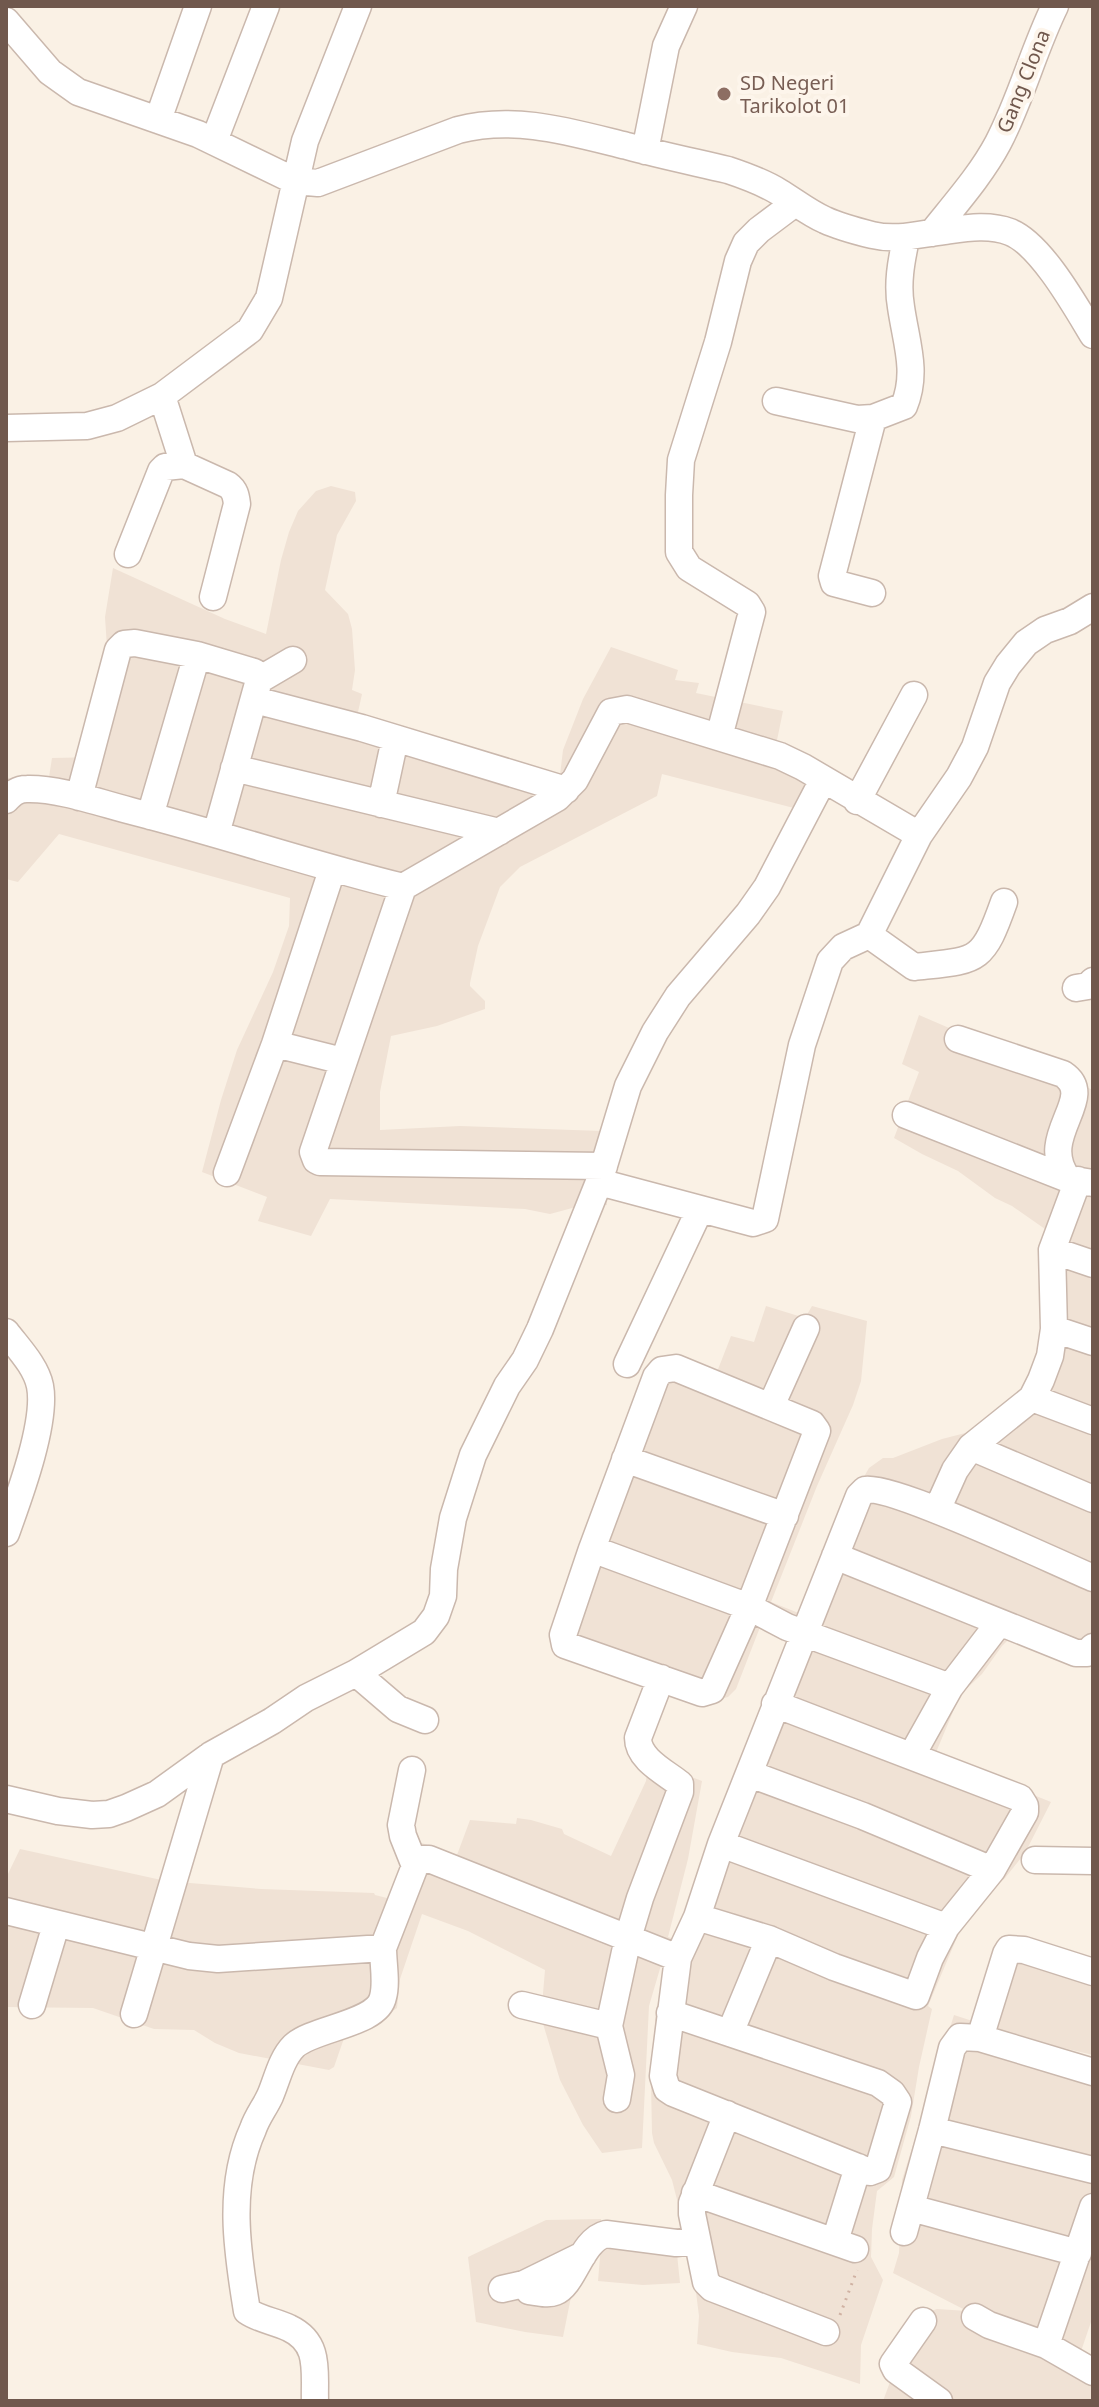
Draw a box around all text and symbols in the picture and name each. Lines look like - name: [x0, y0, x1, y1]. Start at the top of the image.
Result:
- street label: Gang Clona: [990, 25, 1056, 137]
- place label: SD Negeri Tarikolot 01: [740, 69, 850, 119]
- marker: SD Negeri Tarikolot 01: [715, 85, 733, 103]

